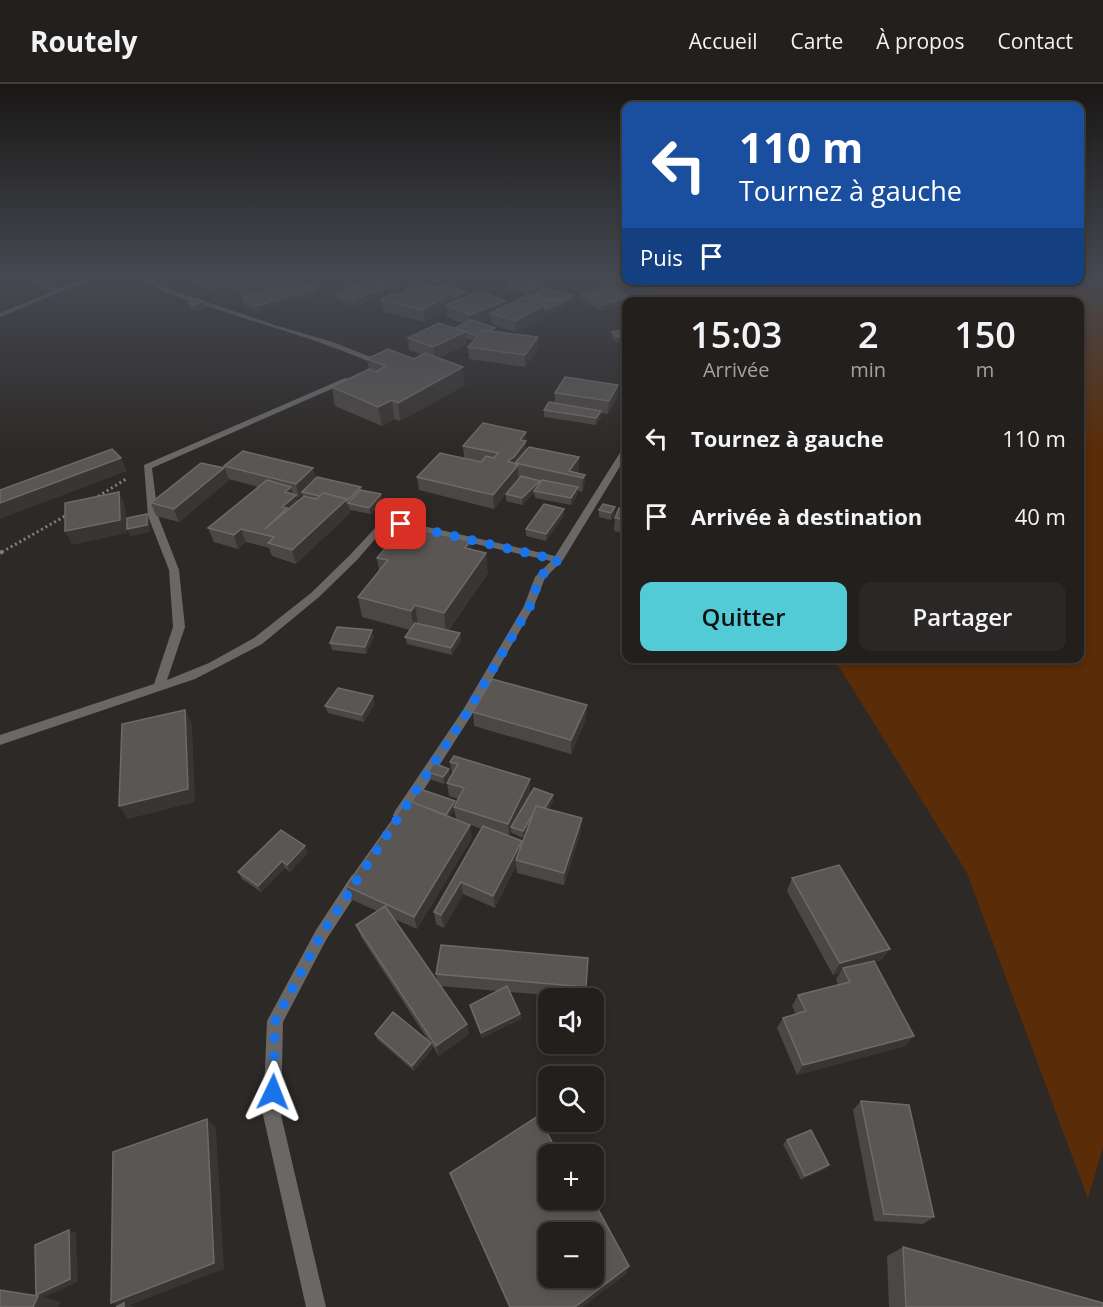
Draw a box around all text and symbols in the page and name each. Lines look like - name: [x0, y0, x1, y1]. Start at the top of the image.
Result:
- text: Routely: [30, 22, 137, 60]
- text: Accueil: [689, 27, 757, 55]
- text: Carte: [790, 27, 843, 55]
- text: À propos: [876, 27, 965, 55]
- text: Contact: [998, 27, 1073, 55]
- text: 110 m: [739, 118, 863, 175]
- icon: left: [640, 126, 718, 204]
- text: Tournez à gauche: [739, 172, 962, 209]
- icon: arrive: [695, 240, 728, 273]
- text: Puis: [640, 242, 683, 272]
- text: 15:03: [690, 310, 782, 359]
- text: 2: [858, 310, 879, 359]
- text: 150: [954, 310, 1016, 359]
- text: Arrivée: [703, 356, 769, 383]
- text: min: [850, 356, 886, 383]
- text: m: [976, 356, 994, 383]
- icon: left: [640, 422, 673, 455]
- text: Tournez à gauche: [691, 423, 884, 453]
- text: 110 m: [1002, 423, 1066, 453]
- pin: [375, 498, 426, 549]
- icon: arrive: [640, 500, 673, 533]
- text: Arrivée à destination: [691, 501, 922, 531]
- text: 40 m: [1015, 501, 1066, 531]
- icon: arrive: [384, 507, 417, 540]
- button: Quitter: [640, 582, 847, 651]
- button: Partager: [859, 582, 1066, 651]
- map controls: [538, 988, 604, 1288]
- button: sound: [538, 988, 604, 1054]
- position arrow: [241, 1060, 305, 1124]
- button: search: [538, 1066, 604, 1132]
- button: +: [538, 1144, 604, 1210]
- button: −: [538, 1222, 604, 1288]

